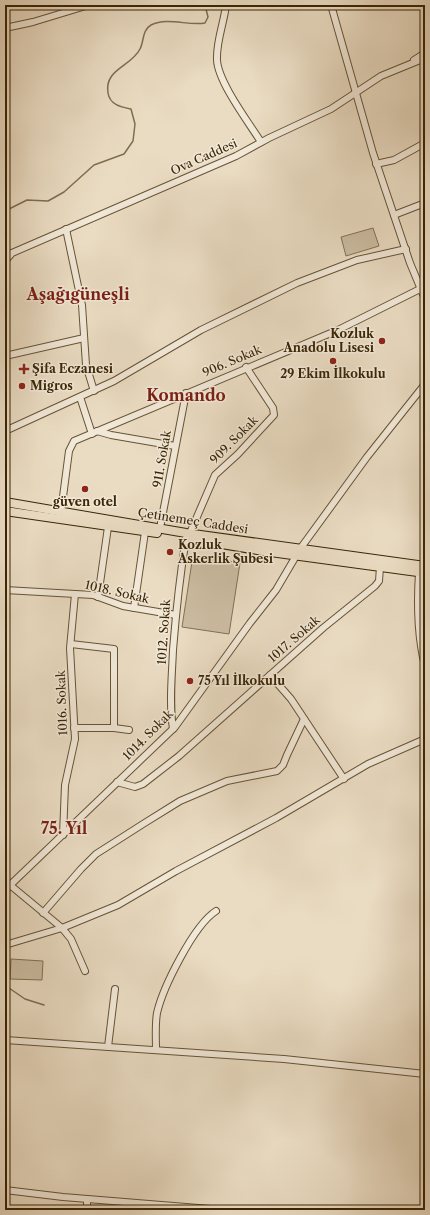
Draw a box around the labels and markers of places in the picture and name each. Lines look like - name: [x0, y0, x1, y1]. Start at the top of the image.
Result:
- place label: Kozluk Anadolu Lisesi: [283, 326, 375, 355]
- marker: Kozluk Anadolu Lisesi: [377, 336, 387, 346]
- marker: 29 Ekim İlkokulu: [328, 356, 338, 366]
- place label: Şifa Eczanesi: [32, 361, 114, 376]
- marker: Şifa Eczanesi: [19, 364, 29, 374]
- place label: 29 Ekim İlkokulu: [280, 365, 386, 381]
- place label: Migros: [30, 378, 73, 393]
- marker: Migros: [17, 381, 27, 391]
- marker: güven otel: [80, 484, 90, 494]
- place label: güven otel: [52, 494, 117, 509]
- place label: Kozluk Askerlik Şubesi: [177, 537, 274, 566]
- marker: Kozluk Askerlik Şubesi: [165, 547, 175, 557]
- place label: 75 Yıl İlkokulu: [198, 672, 285, 688]
- marker: 75 Yıl İlkokulu: [185, 676, 195, 686]

